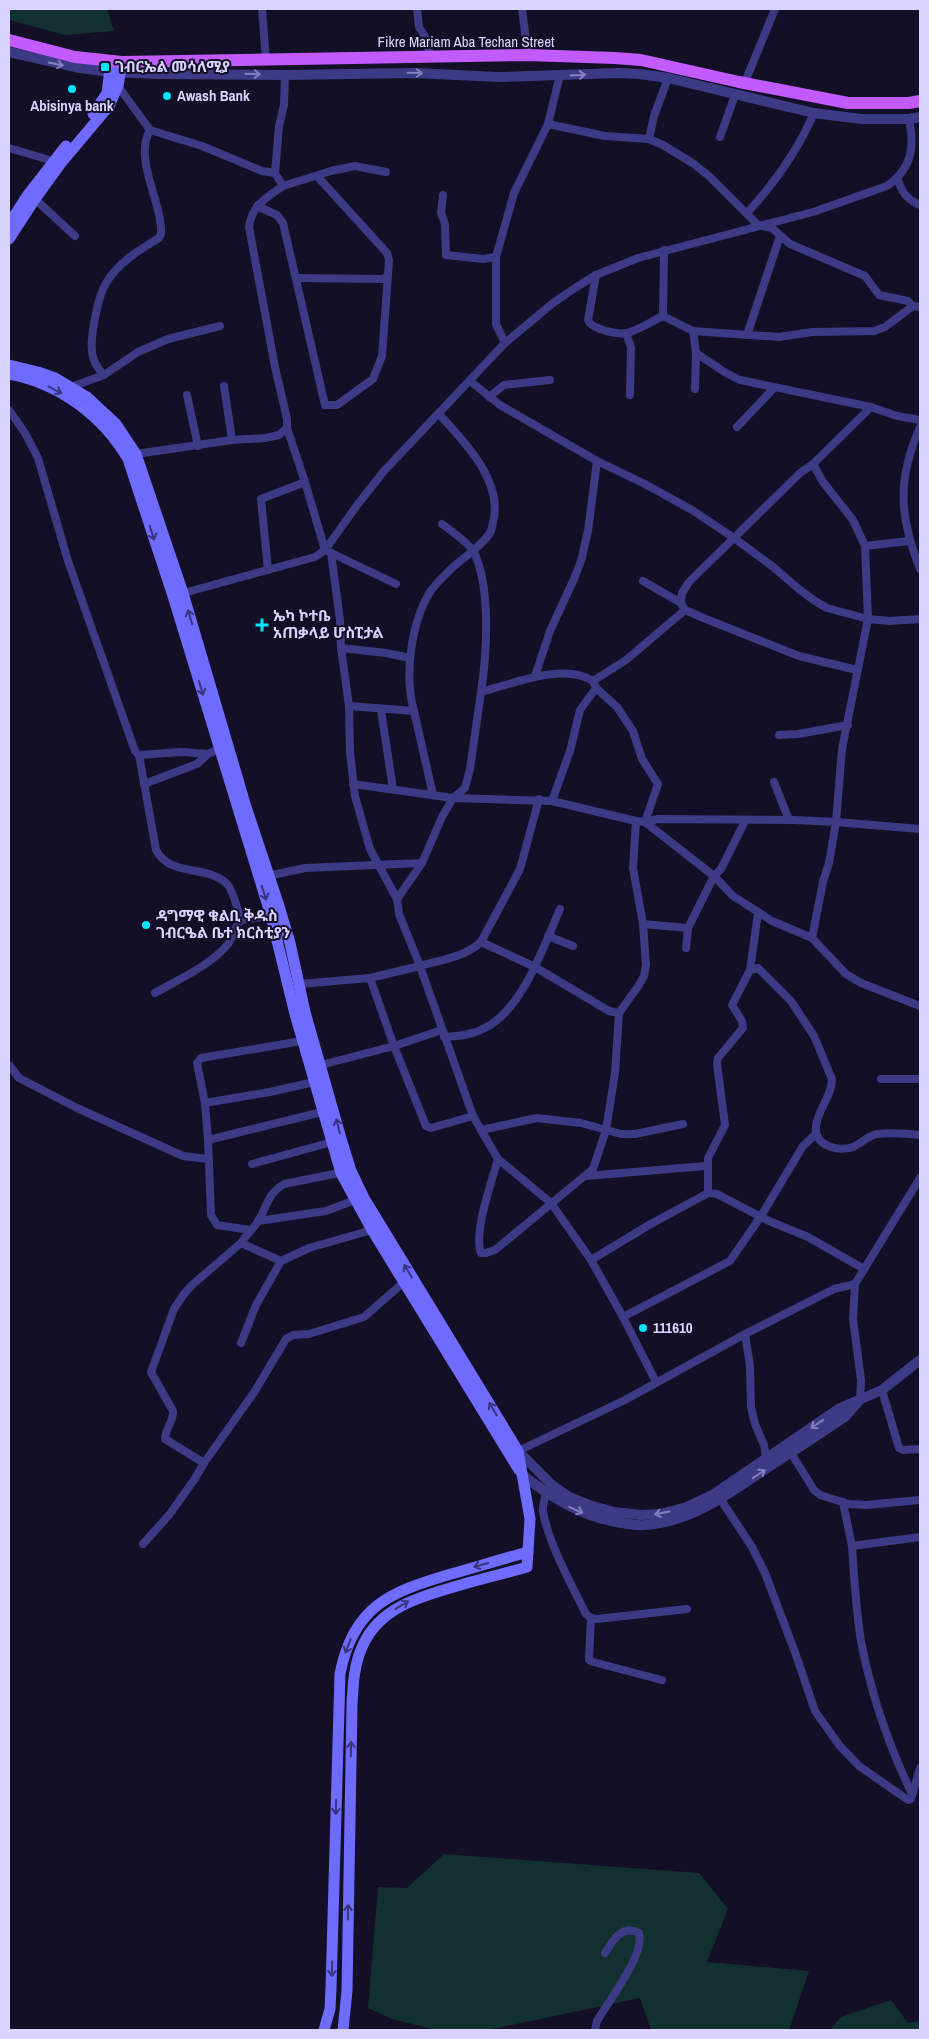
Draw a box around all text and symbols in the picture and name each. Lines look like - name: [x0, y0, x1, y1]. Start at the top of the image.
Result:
- street label: Fikre Mariam Aba Techan Street: [378, 31, 555, 52]
- place label: ገብርኤል መሳለሚያ: [115, 56, 230, 77]
- one-way arrow: [48, 59, 64, 69]
- marker: ገብርኤል መሳለሚያ: [99, 61, 111, 73]
- one-way arrow: [406, 68, 423, 78]
- one-way arrow: [245, 70, 261, 79]
- one-way arrow: [569, 70, 585, 79]
- marker: Abisinya bank: [66, 83, 78, 95]
- place label: Awash Bank: [177, 85, 250, 106]
- marker: Awash Bank: [161, 90, 173, 102]
- place label: Abisinya bank: [30, 95, 114, 116]
- one-way arrow: [47, 385, 62, 395]
- one-way arrow: [148, 524, 158, 540]
- place label: ኤካ ኮተቤ አጠቃላይ ሆስፒታል: [273, 605, 383, 643]
- one-way arrow: [184, 609, 194, 625]
- marker: ኤካ ኮተቤ አጠቃላይ ሆስፒታል: [255, 618, 269, 632]
- one-way arrow: [196, 679, 206, 695]
- one-way arrow: [259, 885, 269, 901]
- place label: ዳግማዊ ቁልቢ ቅዱስ ገብርዔል ቤተ ክርስቲያን: [156, 905, 291, 943]
- marker: ዳግማዊ ቁልቢ ቅዱስ ገብርዔል ቤተ ክርስቲያን: [140, 919, 152, 931]
- one-way arrow: [332, 1118, 342, 1134]
- one-way arrow: [403, 1264, 413, 1278]
- place label: 111610: [653, 1317, 693, 1338]
- marker: 111610: [637, 1322, 649, 1334]
- one-way arrow: [488, 1403, 498, 1417]
- one-way arrow: [810, 1419, 824, 1429]
- one-way arrow: [752, 1469, 766, 1479]
- one-way arrow: [568, 1505, 583, 1515]
- one-way arrow: [655, 1509, 671, 1518]
- one-way arrow: [473, 1561, 489, 1571]
- one-way arrow: [395, 1600, 409, 1610]
- one-way arrow: [343, 1637, 352, 1653]
- one-way arrow: [347, 1742, 356, 1758]
- one-way arrow: [331, 1798, 341, 1815]
- one-way arrow: [343, 1904, 353, 1920]
- one-way arrow: [327, 1961, 336, 1977]

